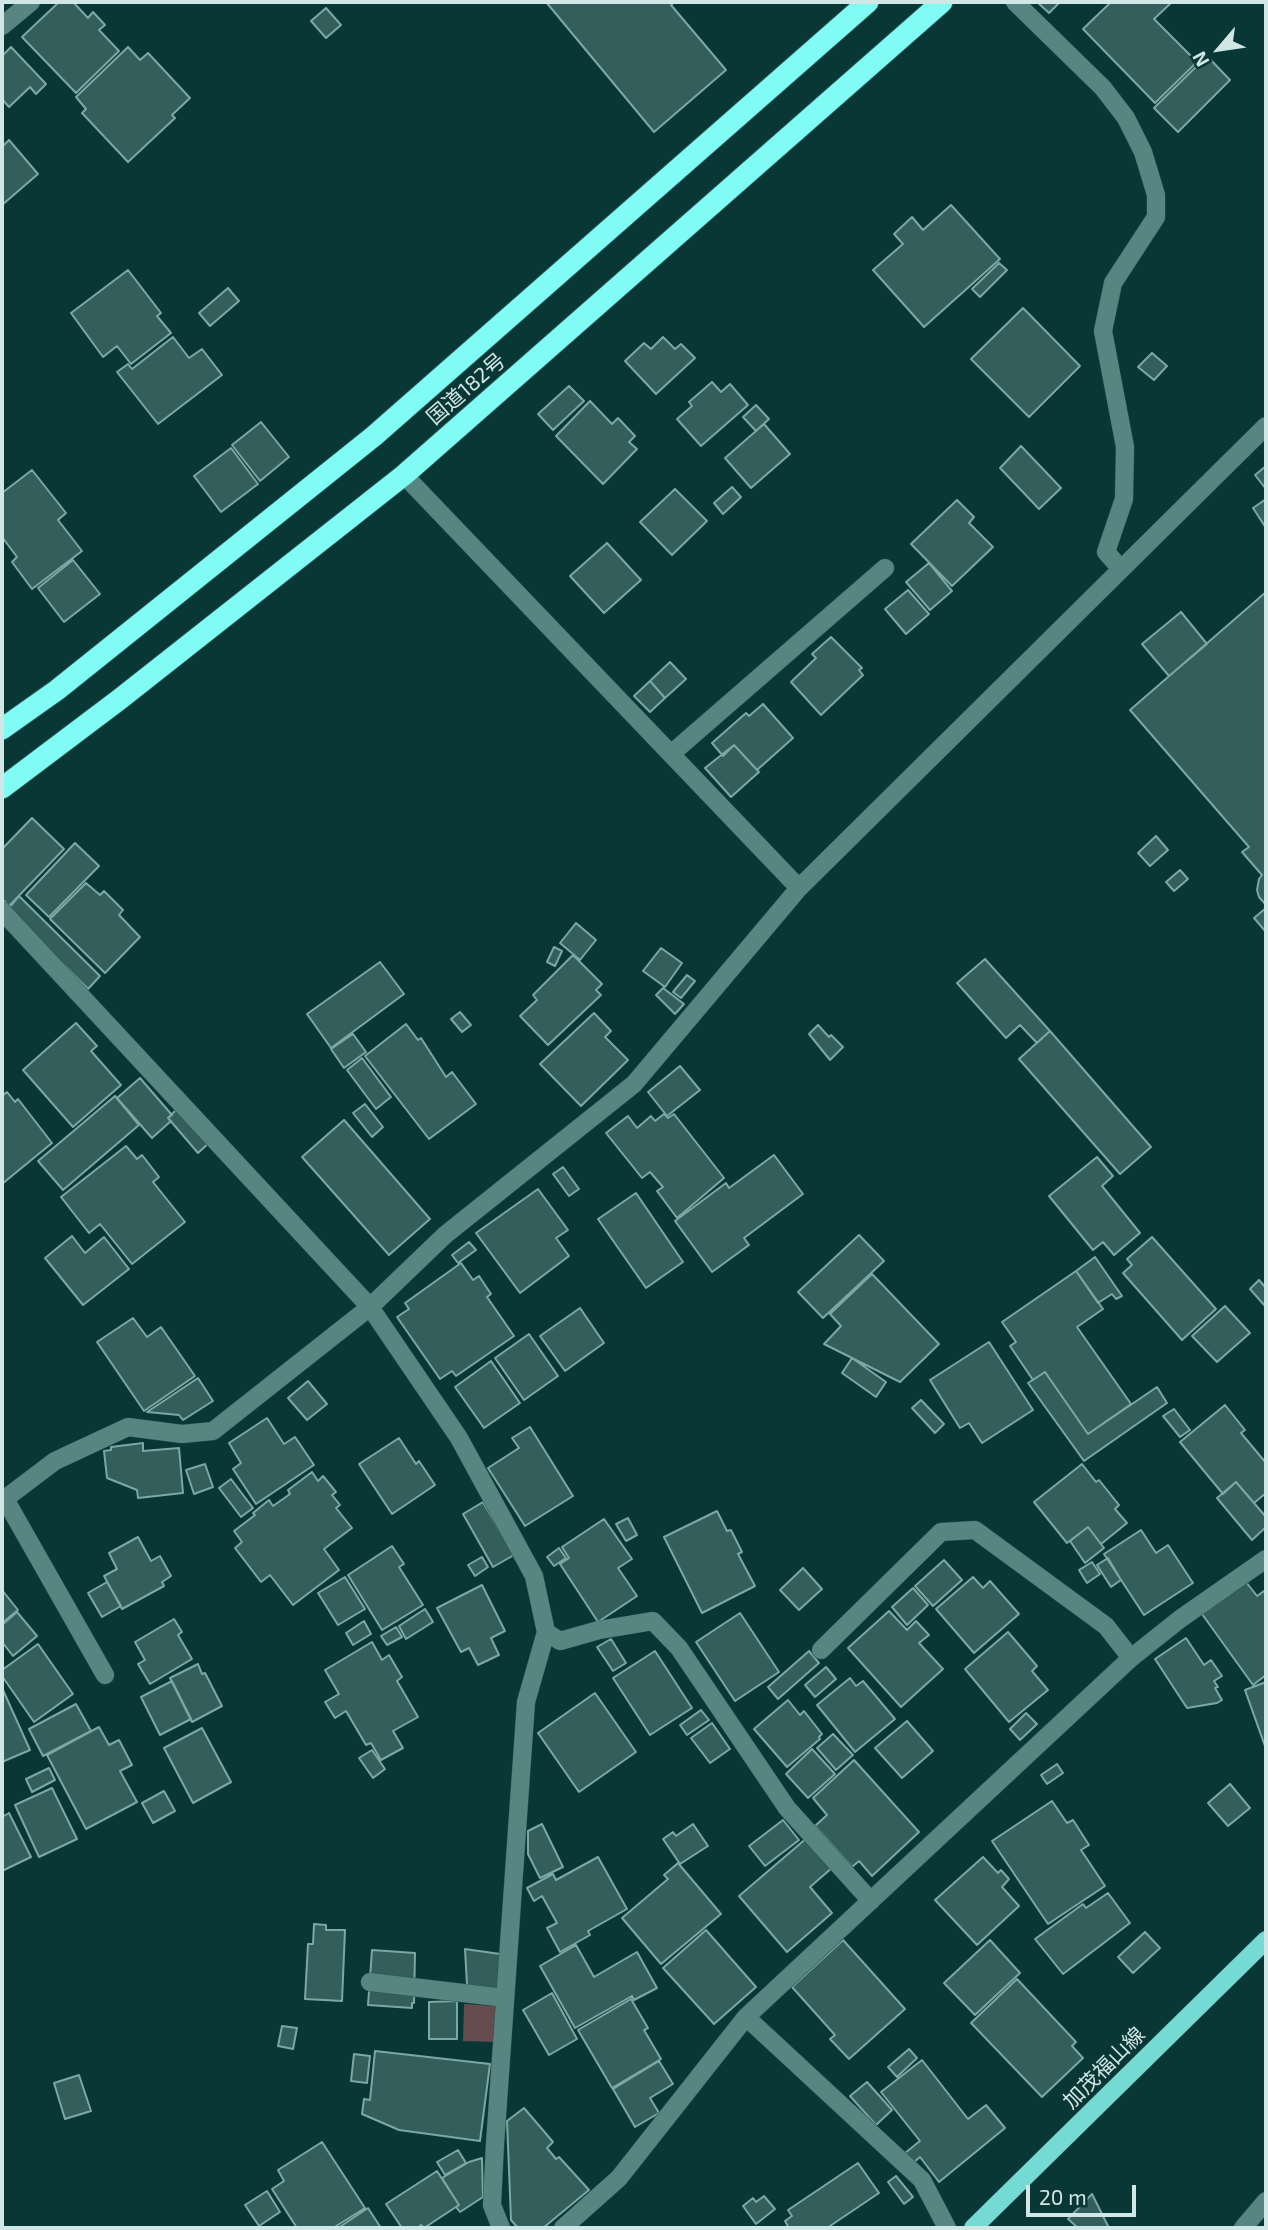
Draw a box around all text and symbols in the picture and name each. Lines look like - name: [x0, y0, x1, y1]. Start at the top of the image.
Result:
- north arrow: [1184, 14, 1254, 84]
- text: N: [1187, 48, 1214, 71]
- street label: 国道182号: [422, 348, 510, 430]
- street label: 加茂福山線: [1058, 2022, 1150, 2114]
- scale bar: [1030, 2170, 1140, 2214]
- text: 20 m: [1039, 2184, 1087, 2209]

